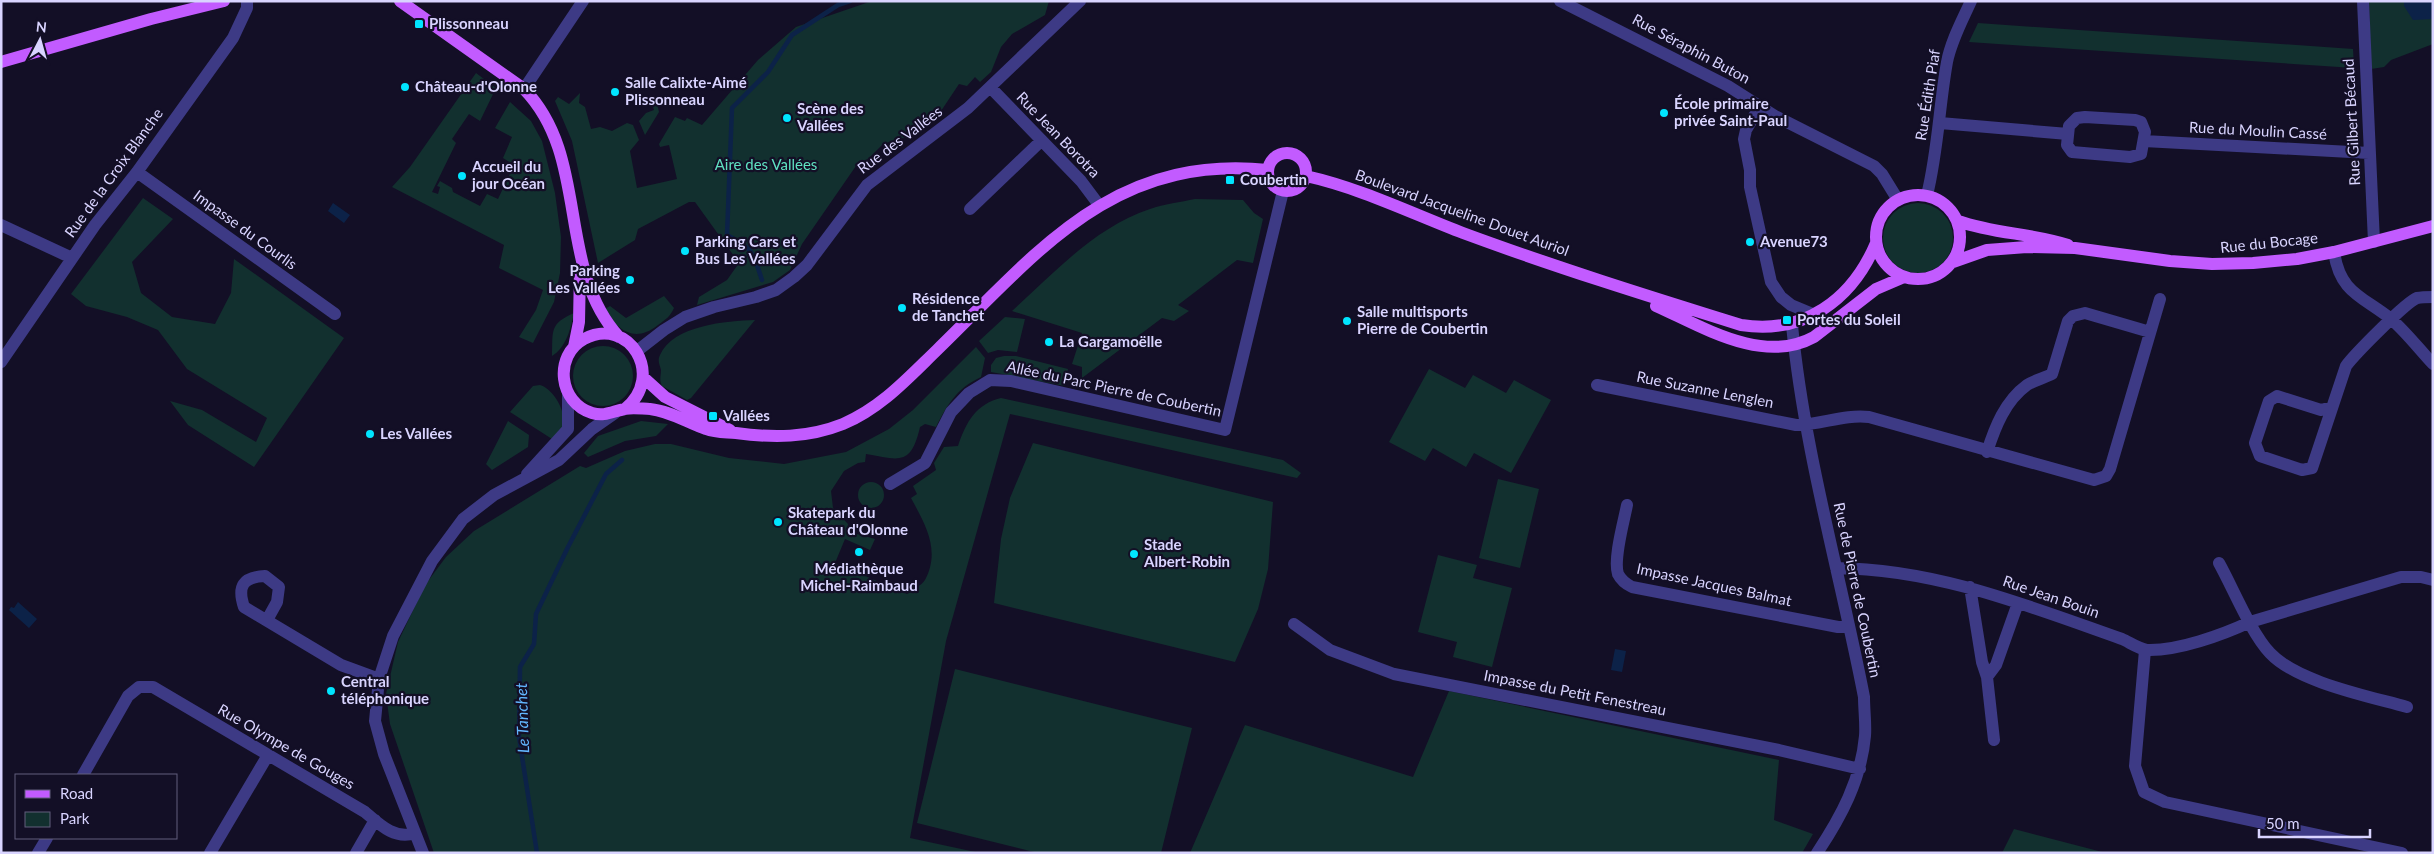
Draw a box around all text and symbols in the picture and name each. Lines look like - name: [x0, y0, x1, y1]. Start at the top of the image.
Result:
- street label: Rue Séraphin Buton: [1630, 9, 1753, 87]
- place label: Plissonneau: [429, 14, 509, 32]
- north arrow: [15, 15, 65, 65]
- text: N: [35, 18, 48, 36]
- marker: Plissonneau: [413, 18, 425, 30]
- street label: Rue Édith Piaf: [1911, 47, 1943, 142]
- street label: Rue Gilbert Bécaud: [2339, 58, 2363, 186]
- place label: Salle Calixte-Aimé Plissonneau: [625, 73, 747, 108]
- place label: Château-d'Olonne: [415, 77, 537, 95]
- marker: Château-d'Olonne: [399, 81, 411, 93]
- marker: Salle Calixte-Aimé Plissonneau: [609, 86, 621, 98]
- street label: Rue Jean Borotra: [1013, 88, 1104, 181]
- place label: École primaire privée Saint-Paul: [1674, 94, 1787, 129]
- place label: Scène des Vallées: [796, 99, 864, 134]
- street label: Rue des Vallées: [854, 102, 945, 177]
- street label: Rue de la Croix Blanche: [60, 104, 166, 240]
- marker: École primaire privée Saint-Paul: [1658, 107, 1670, 119]
- marker: Scène des Vallées: [781, 112, 793, 124]
- street label: Rue du Moulin Cassé: [2189, 117, 2328, 143]
- park label: Aire des Vallées: [715, 155, 817, 173]
- place label: Accueil du jour Océan: [471, 157, 545, 192]
- street label: Boulevard Jacqueline Douet Auriol: [1353, 165, 1572, 259]
- marker: Accueil du jour Océan: [456, 170, 468, 182]
- place label: Coubertin: [1240, 170, 1307, 188]
- marker: Coubertin: [1224, 174, 1236, 186]
- street label: Impasse du Courlis: [190, 186, 301, 273]
- street label: Rue du Bocage: [2219, 228, 2319, 256]
- place label: Parking Cars et Bus Les Vallées: [695, 232, 796, 267]
- place label: Avenue73: [1759, 232, 1828, 250]
- marker: Avenue73: [1744, 236, 1756, 248]
- marker: Parking Cars et Bus Les Vallées: [679, 245, 691, 257]
- place label: Parking Les Vallées: [548, 261, 620, 296]
- marker: Parking Les Vallées: [624, 274, 636, 286]
- place label: Résidence de Tanchet: [912, 289, 985, 324]
- marker: Résidence de Tanchet: [896, 302, 908, 314]
- place label: Salle multisports Pierre de Coubertin: [1357, 302, 1488, 337]
- place label: Portes du Soleil: [1797, 310, 1901, 328]
- marker: Portes du Soleil: [1781, 314, 1793, 326]
- marker: Salle multisports Pierre de Coubertin: [1341, 315, 1353, 327]
- place label: La Gargamoëlle: [1059, 332, 1162, 350]
- marker: La Gargamoëlle: [1043, 336, 1055, 348]
- street label: Allée du Parc Pierre de Coubertin: [1005, 356, 1223, 420]
- street label: Rue Suzanne Lenglen: [1635, 367, 1775, 411]
- place label: Vallées: [722, 406, 770, 424]
- marker: Vallées: [707, 410, 719, 422]
- place label: Les Vallées: [380, 424, 452, 442]
- marker: Les Vallées: [364, 428, 376, 440]
- street label: Rue de Pierre de Coubertin: [1831, 501, 1885, 679]
- place label: Skatepark du Château d'Olonne: [788, 503, 908, 538]
- marker: Skatepark du Château d'Olonne: [772, 516, 784, 528]
- place label: Stade Albert-Robin: [1143, 535, 1230, 570]
- marker: Médiathèque Michel-Raimbaud: [853, 546, 865, 558]
- marker: Stade Albert-Robin: [1128, 548, 1140, 560]
- place label: Médiathèque Michel-Raimbaud: [800, 559, 918, 594]
- street label: Impasse Jacques Balmat: [1635, 559, 1794, 609]
- street label: Rue Jean Bouin: [2001, 571, 2102, 621]
- street label: Impasse du Petit Fenestreau: [1482, 665, 1668, 719]
- place label: Central téléphonique: [341, 672, 429, 707]
- water label: Le Tanchet: [511, 682, 532, 754]
- marker: Central téléphonique: [325, 685, 337, 697]
- street label: Rue Olympe de Gouges: [215, 700, 358, 793]
- legend: [15, 774, 178, 839]
- text: Road: [60, 784, 93, 802]
- scale bar: [2259, 806, 2370, 838]
- text: Park: [60, 809, 90, 827]
- text: 50 m: [2266, 814, 2300, 832]

